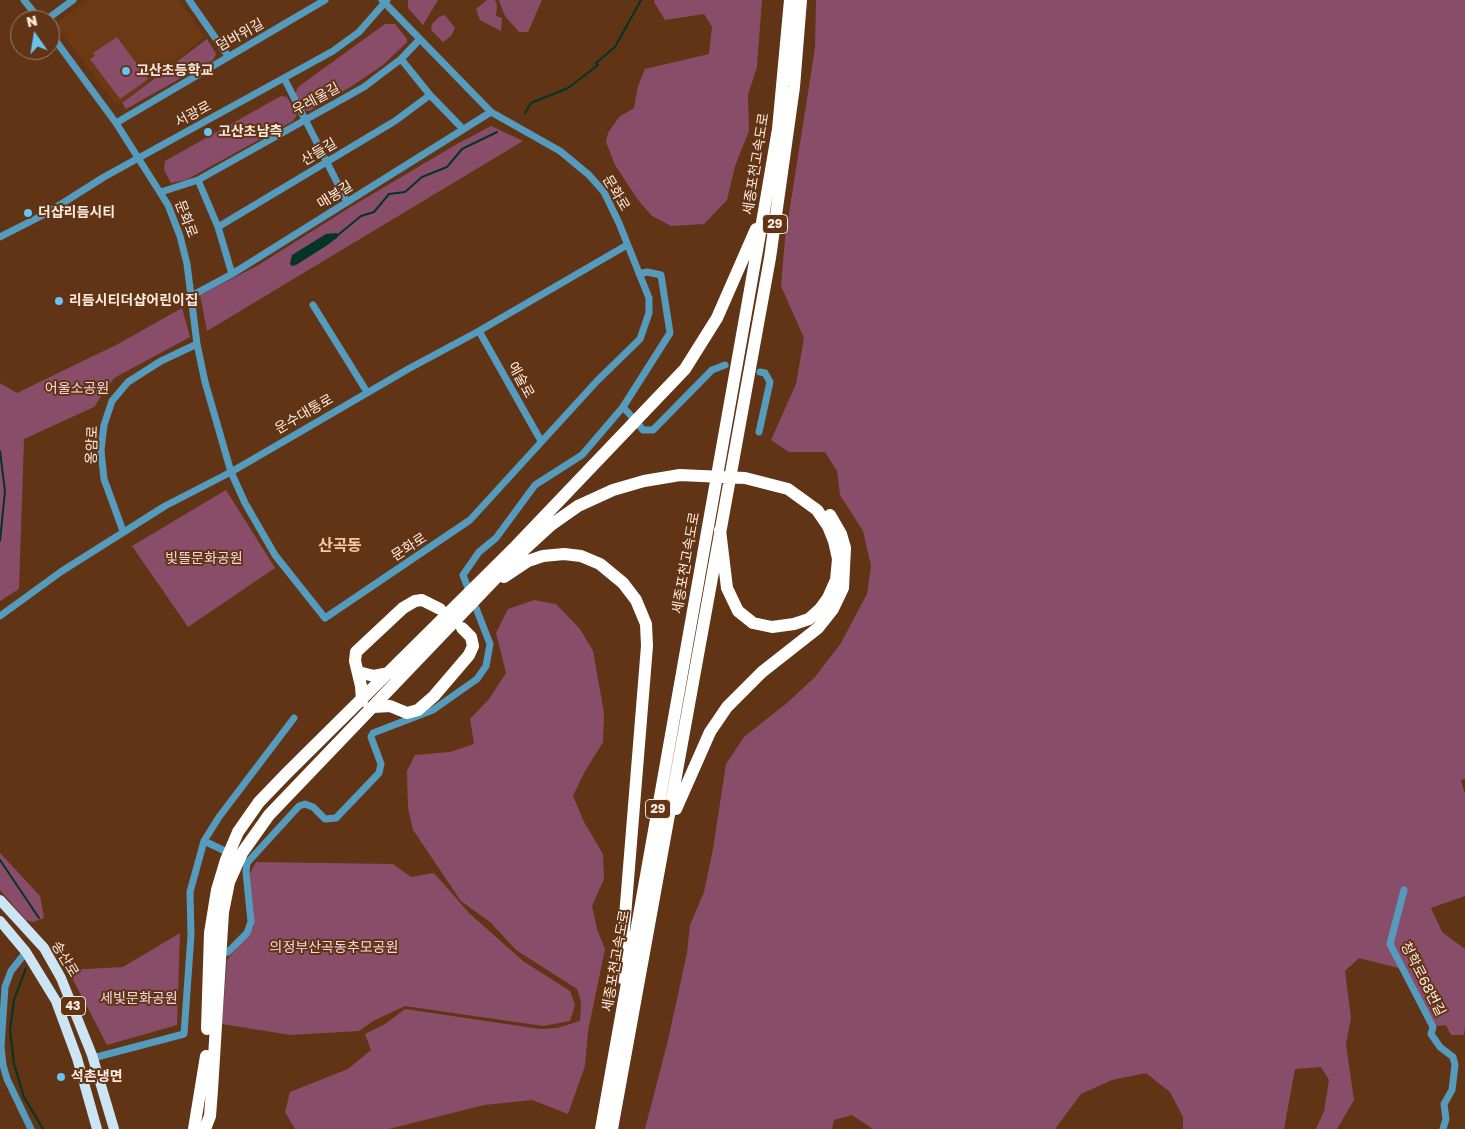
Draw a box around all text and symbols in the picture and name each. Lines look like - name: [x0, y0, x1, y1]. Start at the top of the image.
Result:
- north arrow: [10, 10, 60, 60]
- text: N: [25, 11, 39, 30]
- street label: 덤바위길: [213, 15, 267, 55]
- place label: 고산초등학교: [136, 63, 213, 79]
- marker: 고산초등학교: [120, 65, 132, 77]
- street label: 우레울길: [289, 79, 343, 119]
- street label: 서광로: [172, 98, 214, 130]
- street label: 세종포천고속도로: [740, 112, 772, 216]
- place label: 고산초남측: [218, 124, 282, 140]
- marker: 고산초남측: [202, 126, 214, 138]
- street label: 산들길: [298, 135, 340, 169]
- street label: 문화로: [599, 172, 633, 214]
- street label: 매봉길: [314, 178, 356, 212]
- street label: 문화로: [171, 198, 201, 240]
- place label: 더샵리듬시티: [38, 205, 115, 221]
- marker: 더샵리듬시티: [22, 207, 34, 219]
- road number: 29: [762, 214, 788, 233]
- place label: 리듬시티더샵어린이집: [69, 293, 198, 309]
- marker: 리듬시티더샵어린이집: [53, 295, 65, 307]
- street label: 예술로: [504, 359, 538, 401]
- park label: 어울소공원: [45, 381, 109, 397]
- street label: 운수대통로: [272, 391, 336, 437]
- street label: 옹암로: [83, 425, 101, 465]
- street label: 세종포천고속도로: [669, 511, 703, 615]
- street label: 문화로: [388, 529, 430, 565]
- district label: 산곡동: [318, 536, 362, 556]
- park label: 빛뜰문화공원: [165, 551, 243, 567]
- road number: 29: [646, 800, 670, 819]
- street label: 세종포천고속도로: [599, 909, 633, 1013]
- street label: 송산로: [48, 938, 82, 980]
- street label: 청학로68번길: [1397, 939, 1449, 1019]
- park label: 의정부산곡동추모공원: [270, 940, 398, 956]
- park label: 세빛문화공원: [100, 991, 178, 1007]
- road number: 43: [60, 996, 86, 1016]
- place label: 석촌냉면: [71, 1069, 123, 1085]
- marker: 석촌냉면: [55, 1071, 67, 1083]

